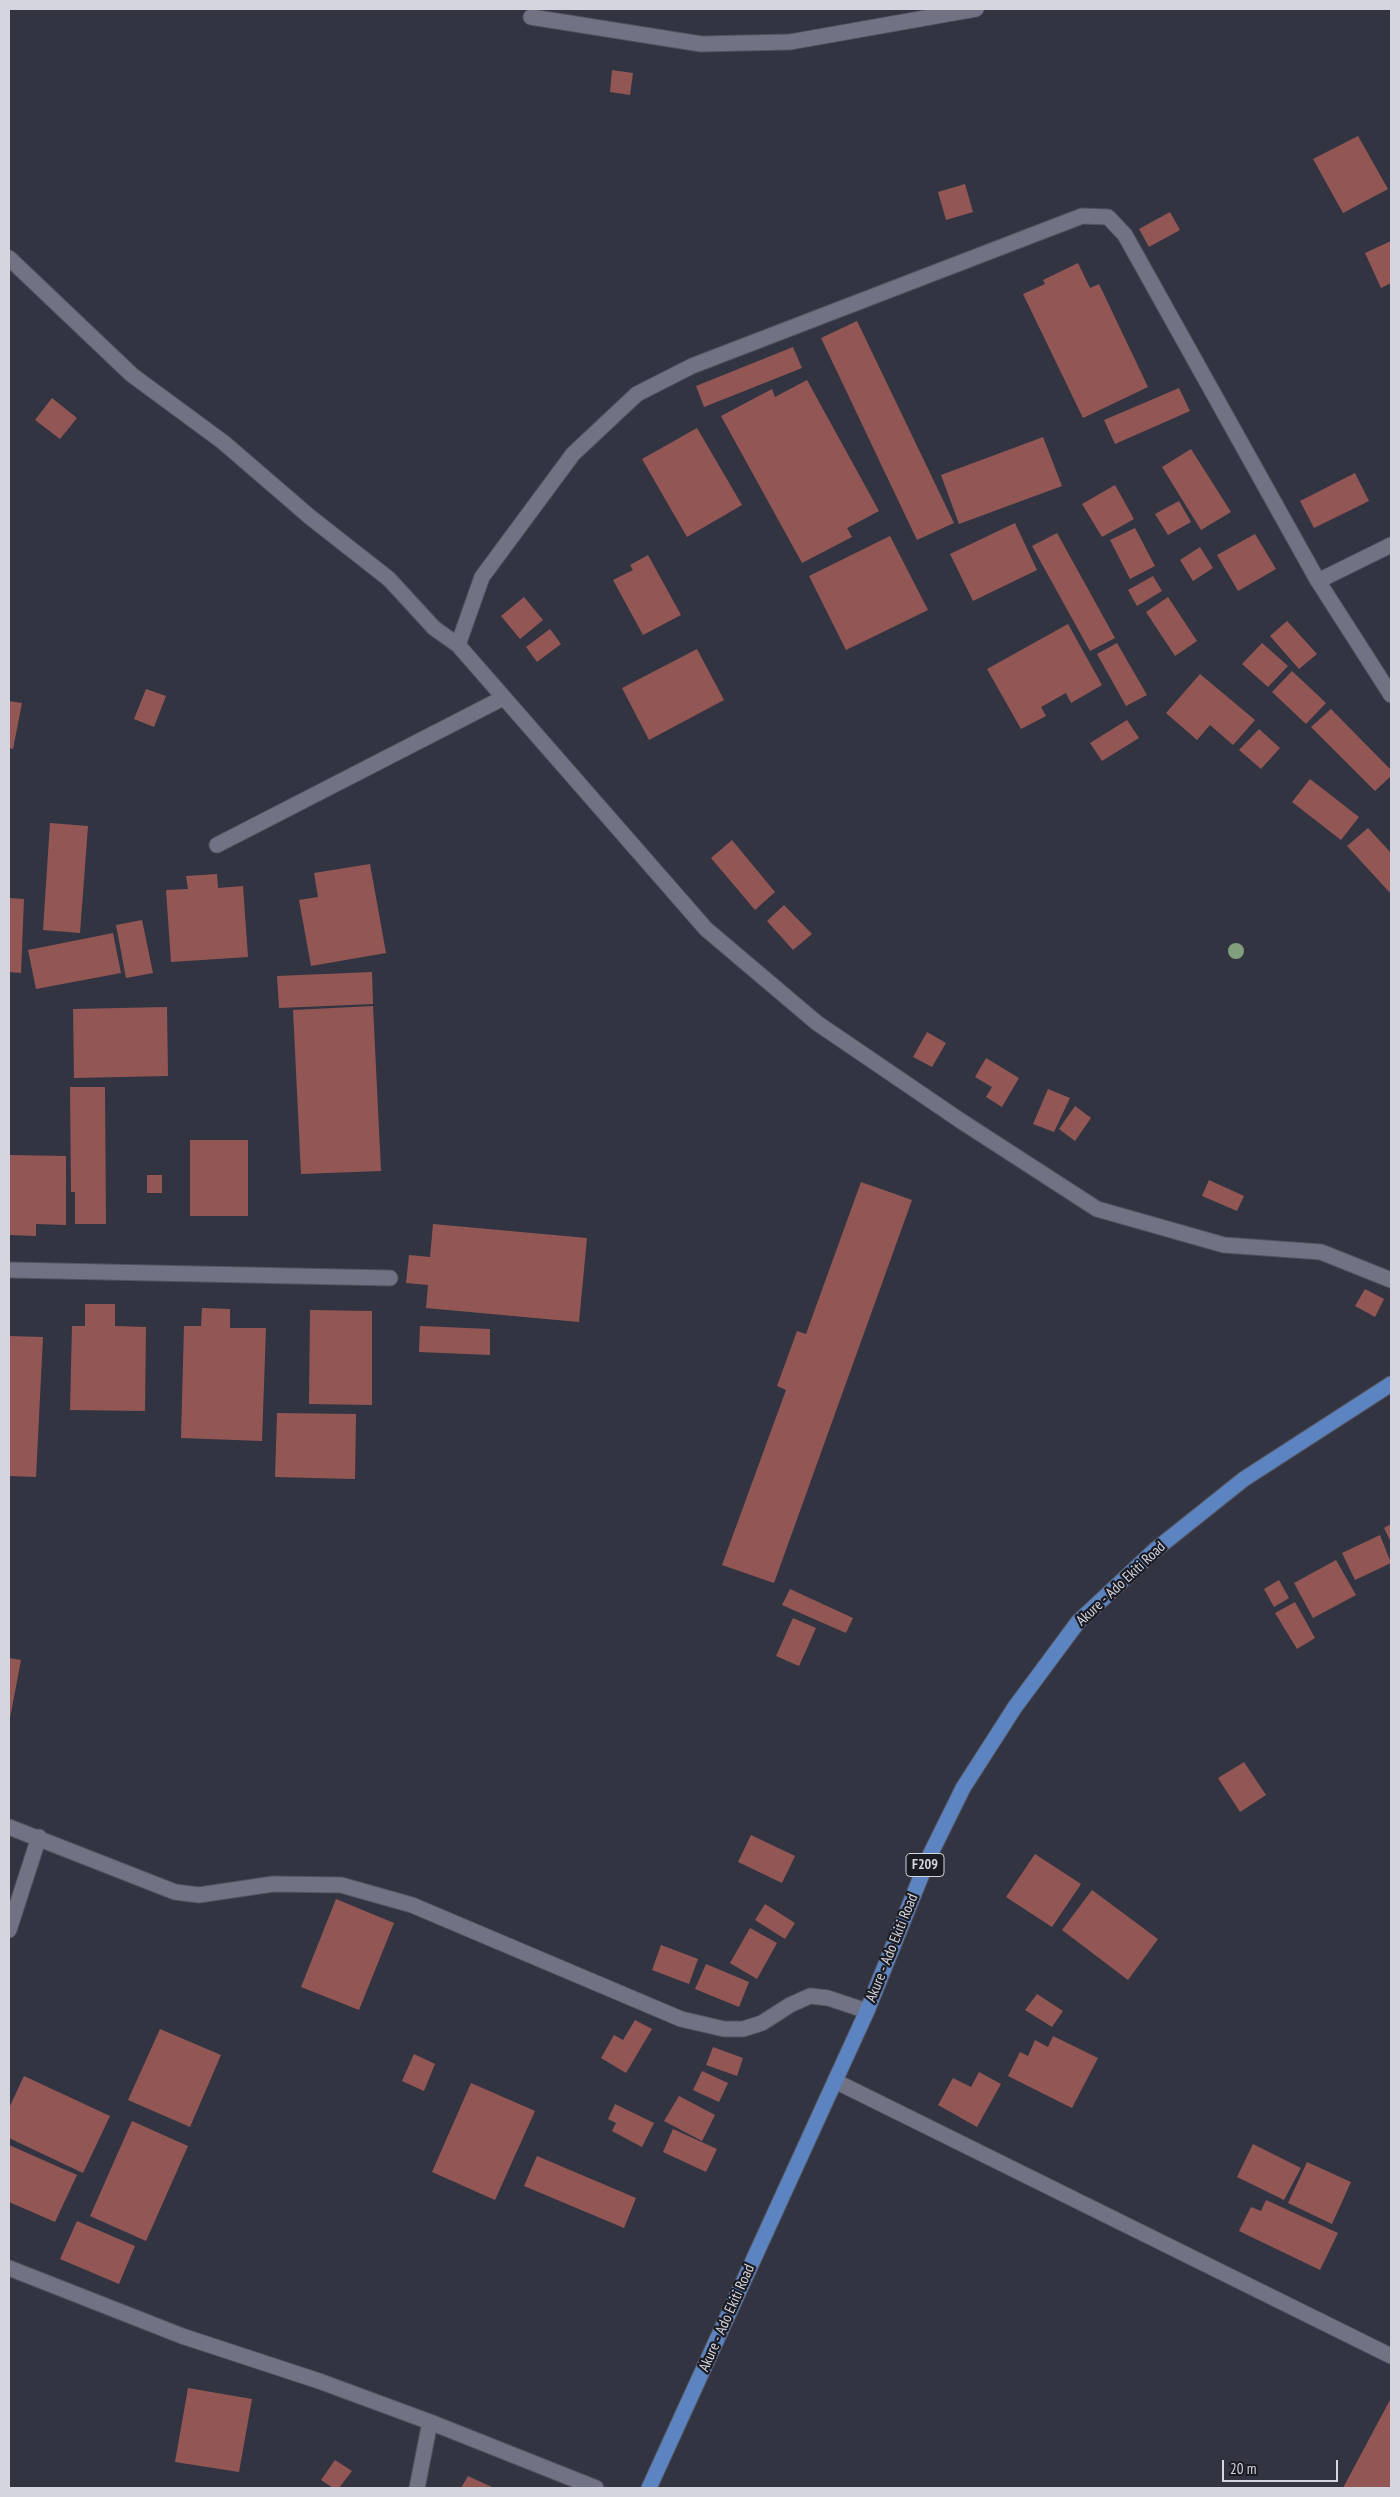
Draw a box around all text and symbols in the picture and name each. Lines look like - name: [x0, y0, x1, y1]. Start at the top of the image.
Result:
- street label: Akure - Ado Ekiti Road: [1073, 1538, 1169, 1630]
- road number: F209: [906, 1854, 944, 1876]
- street label: Akure - Ado Ekiti Road: [862, 1891, 922, 2005]
- street label: Akure - Ado Ekiti Road: [695, 2262, 759, 2374]
- scale bar: [1225, 2450, 1341, 2482]
- text: 20 m: [1230, 2459, 1256, 2478]

